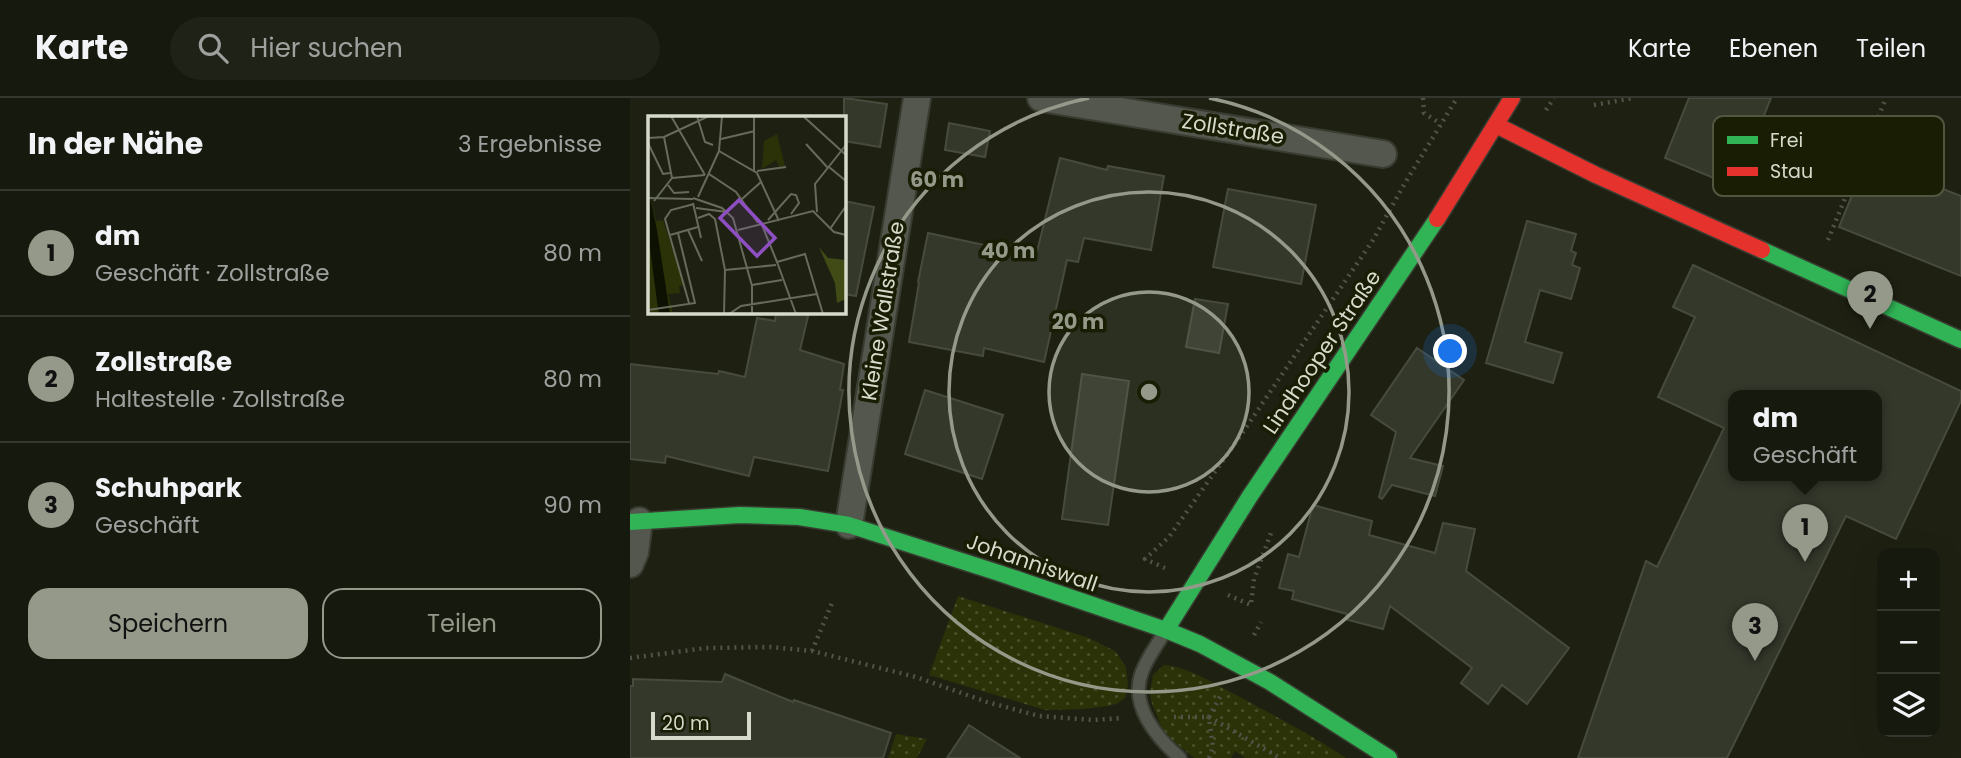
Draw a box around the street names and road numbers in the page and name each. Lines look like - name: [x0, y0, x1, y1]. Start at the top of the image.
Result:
- street label: Zollstraße: [1180, 106, 1286, 151]
- street label: Kleine Wallstraße: [854, 219, 911, 403]
- street label: Lindhooper Straße: [1256, 264, 1387, 439]
- street label: Johanniswall: [963, 527, 1102, 599]

